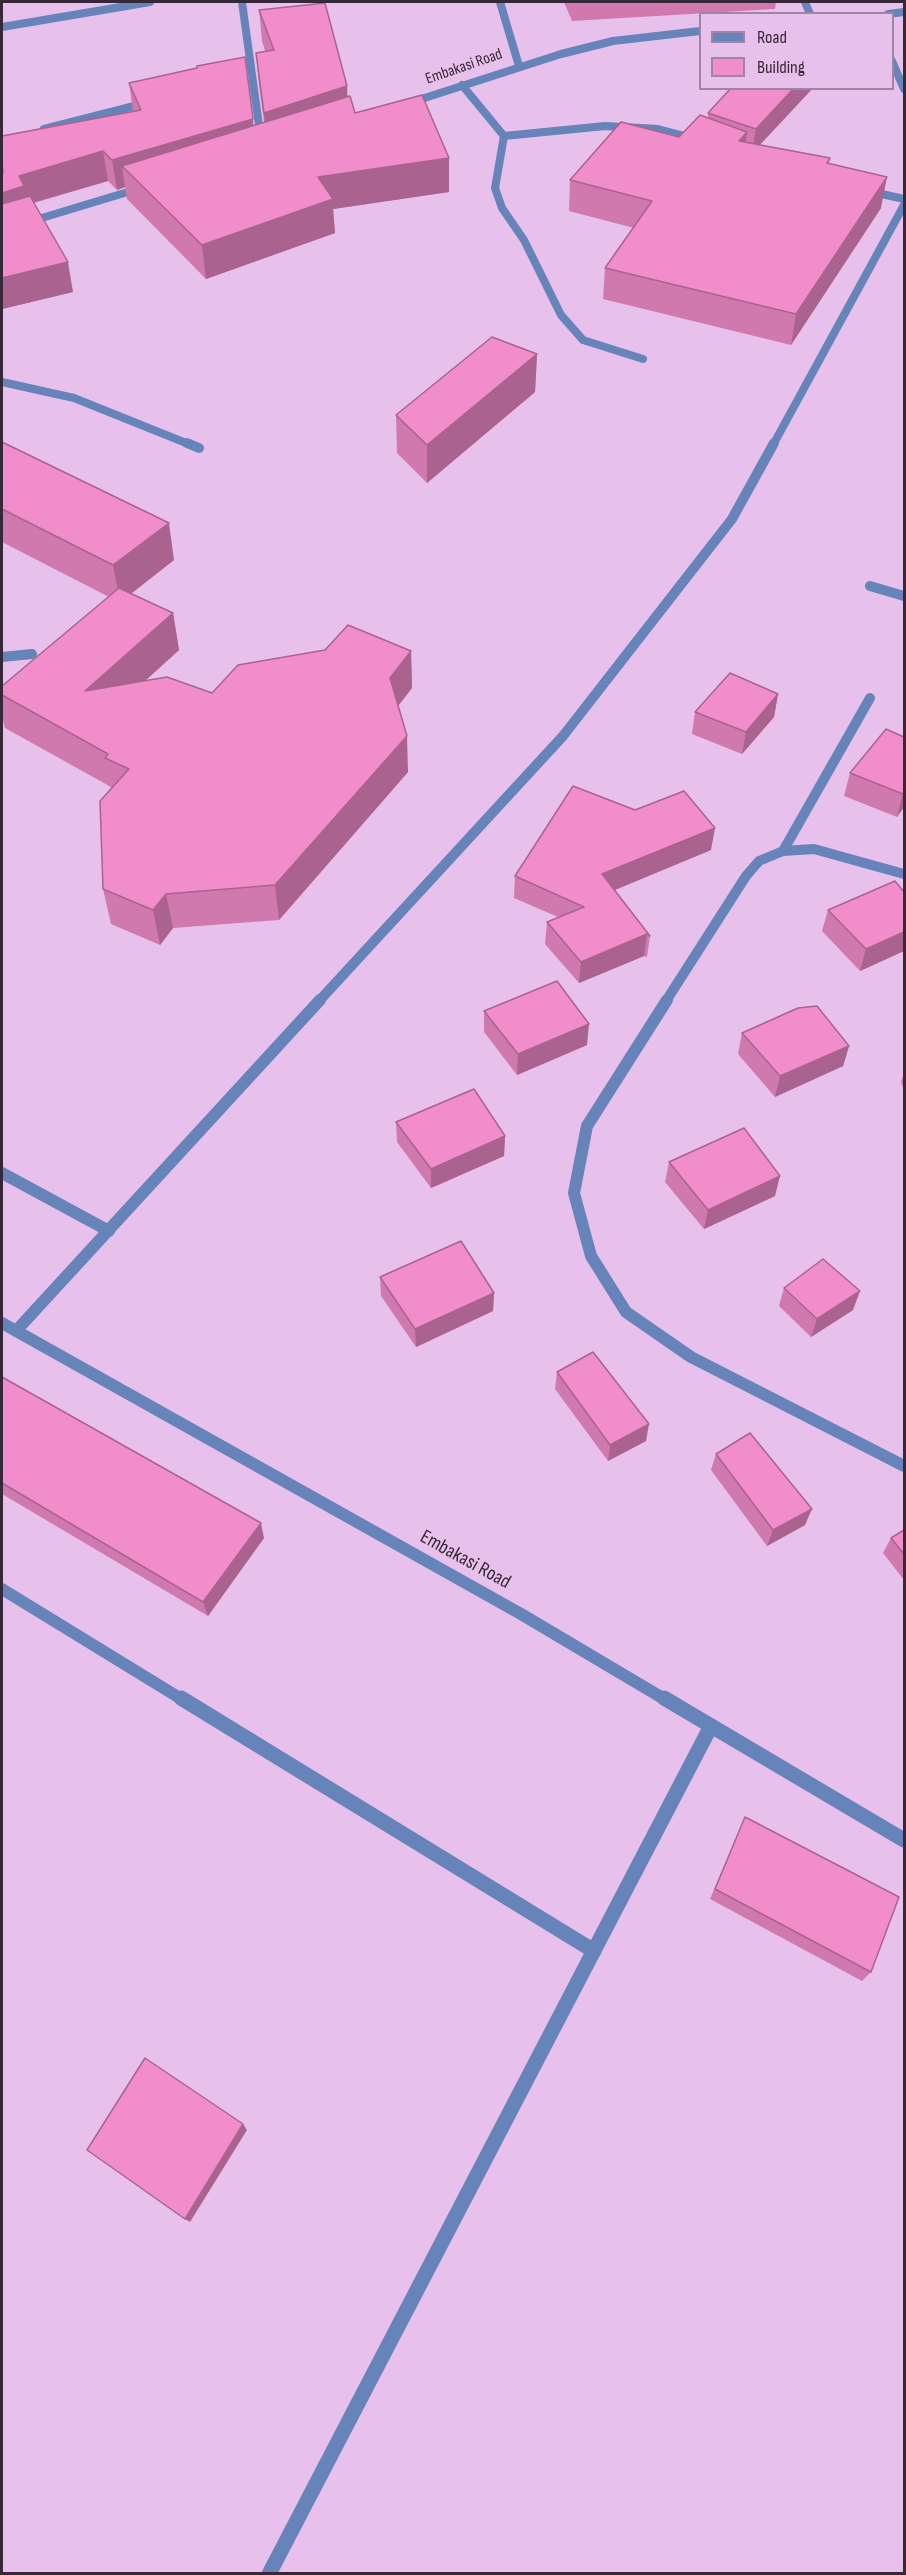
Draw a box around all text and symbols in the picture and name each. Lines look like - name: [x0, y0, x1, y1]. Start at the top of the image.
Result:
- legend: [699, 12, 894, 90]
- text: Road: [757, 27, 787, 48]
- street label: Embakasi Road: [423, 45, 505, 89]
- text: Building: [757, 57, 805, 78]
- street label: Embakasi Road: [416, 1525, 514, 1595]

